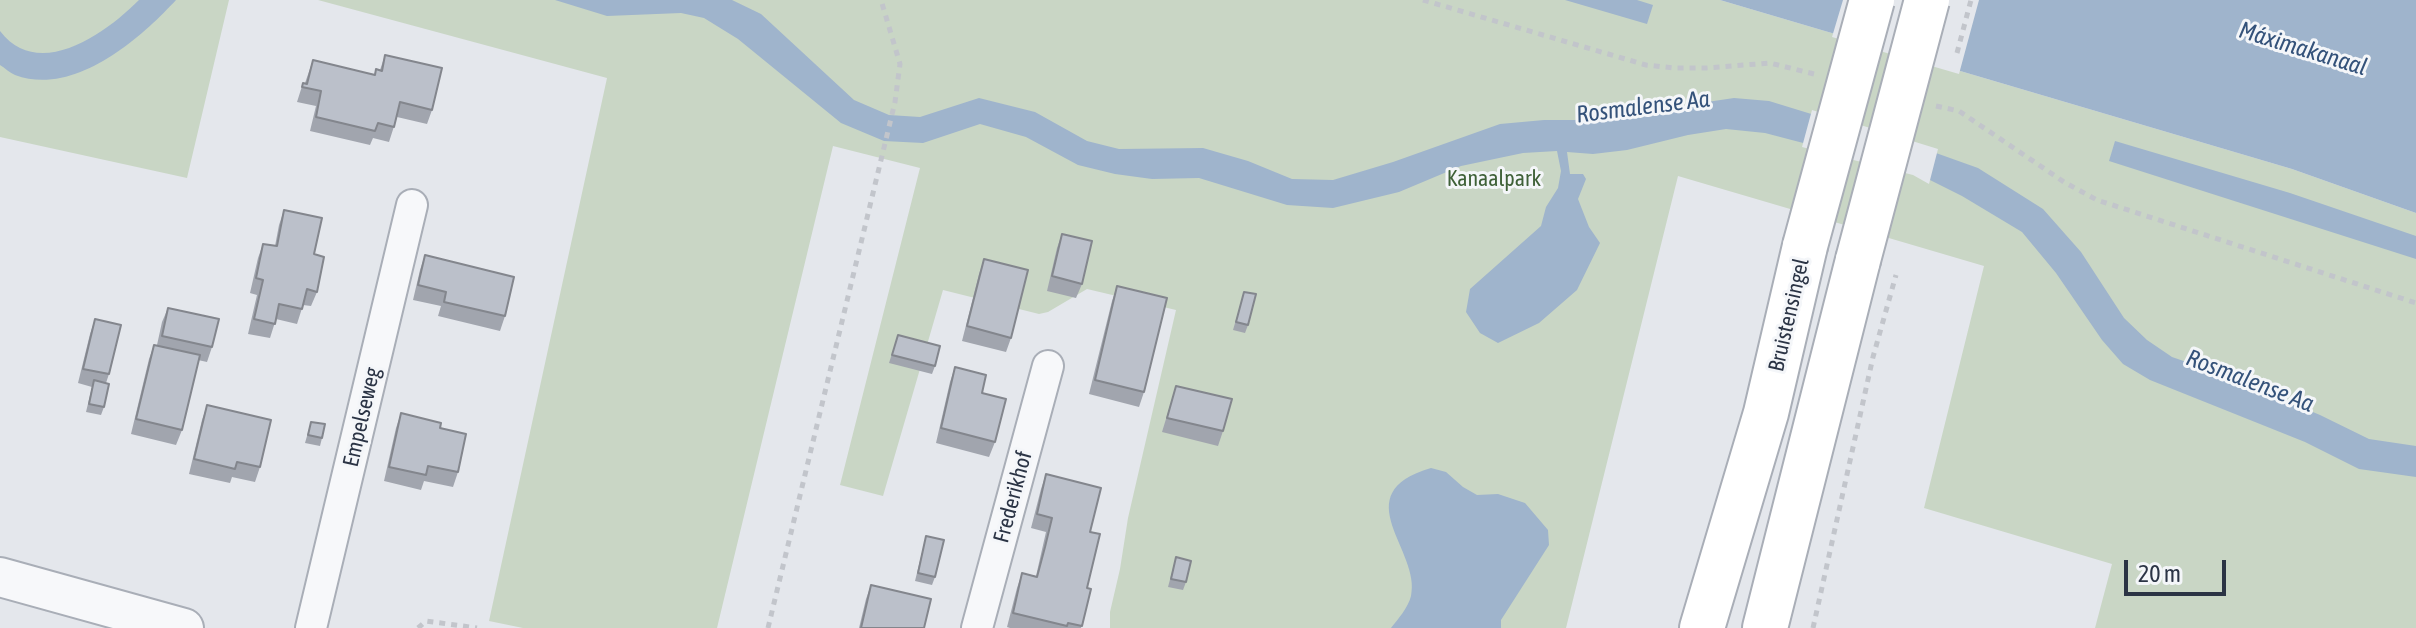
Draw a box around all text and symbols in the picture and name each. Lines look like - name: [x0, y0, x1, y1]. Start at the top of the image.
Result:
- water label: Máximakanaal: [2235, 16, 2371, 82]
- water label: Rosmalense Aa: [1575, 85, 1711, 129]
- park label: Kanaalpark: [1447, 166, 1541, 192]
- street label: Bruistensingel: [1763, 256, 1815, 374]
- water label: Rosmalense Aa: [2182, 343, 2318, 419]
- street label: Empelseweg: [338, 365, 386, 469]
- street label: Frederikhof: [988, 448, 1038, 546]
- scale bar: [2128, 544, 2230, 594]
- text: 20 m: [2138, 560, 2181, 587]

